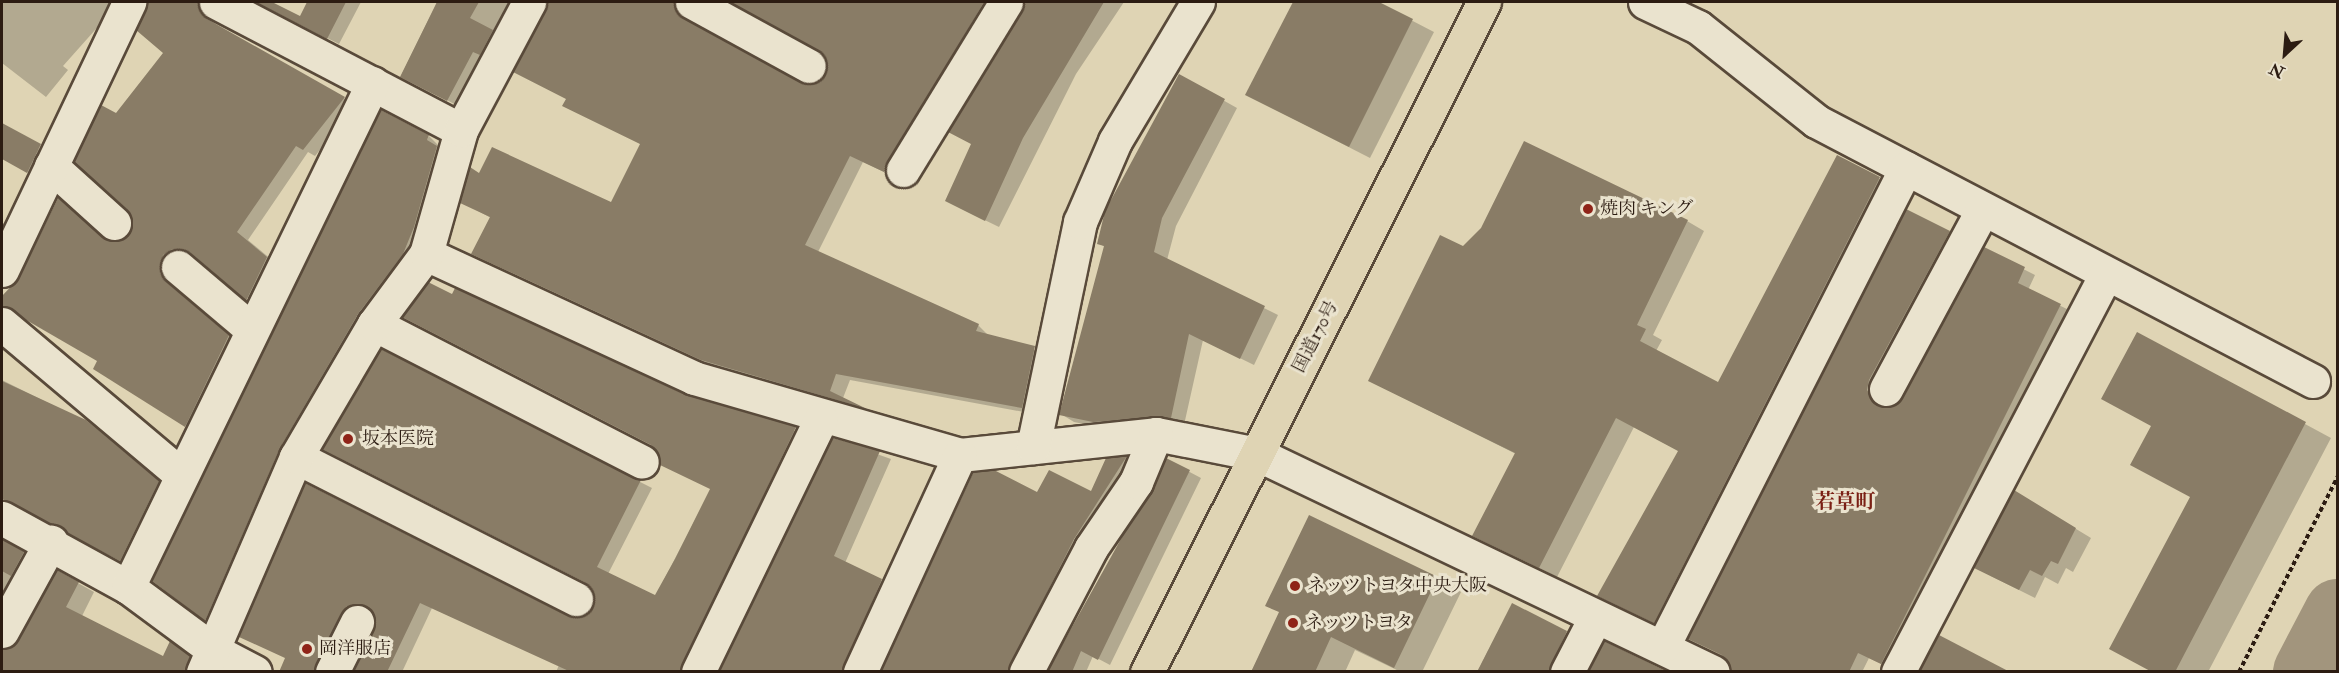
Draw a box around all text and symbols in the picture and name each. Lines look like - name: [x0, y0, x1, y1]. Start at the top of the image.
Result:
- north arrow: [2255, 24, 2315, 84]
- text: N: [2266, 58, 2288, 82]
- place label: 焼肉 キング: [1600, 198, 1694, 220]
- marker: 焼肉 キング: [1581, 202, 1595, 216]
- street label: 国道170号: [1289, 297, 1343, 377]
- place label: 坂本医院: [362, 428, 434, 450]
- marker: 坂本医院: [339, 430, 357, 448]
- district label: 若草町: [1815, 489, 1875, 513]
- place label: ネッツトヨタ中央大阪: [1307, 575, 1487, 597]
- marker: ネッツトヨタ中央大阪: [1288, 579, 1302, 593]
- place label: ネッツトヨタ: [1305, 612, 1413, 634]
- marker: ネッツトヨタ: [1286, 616, 1300, 630]
- place label: 岡洋服店: [319, 638, 391, 660]
- marker: 岡洋服店: [300, 642, 314, 656]

